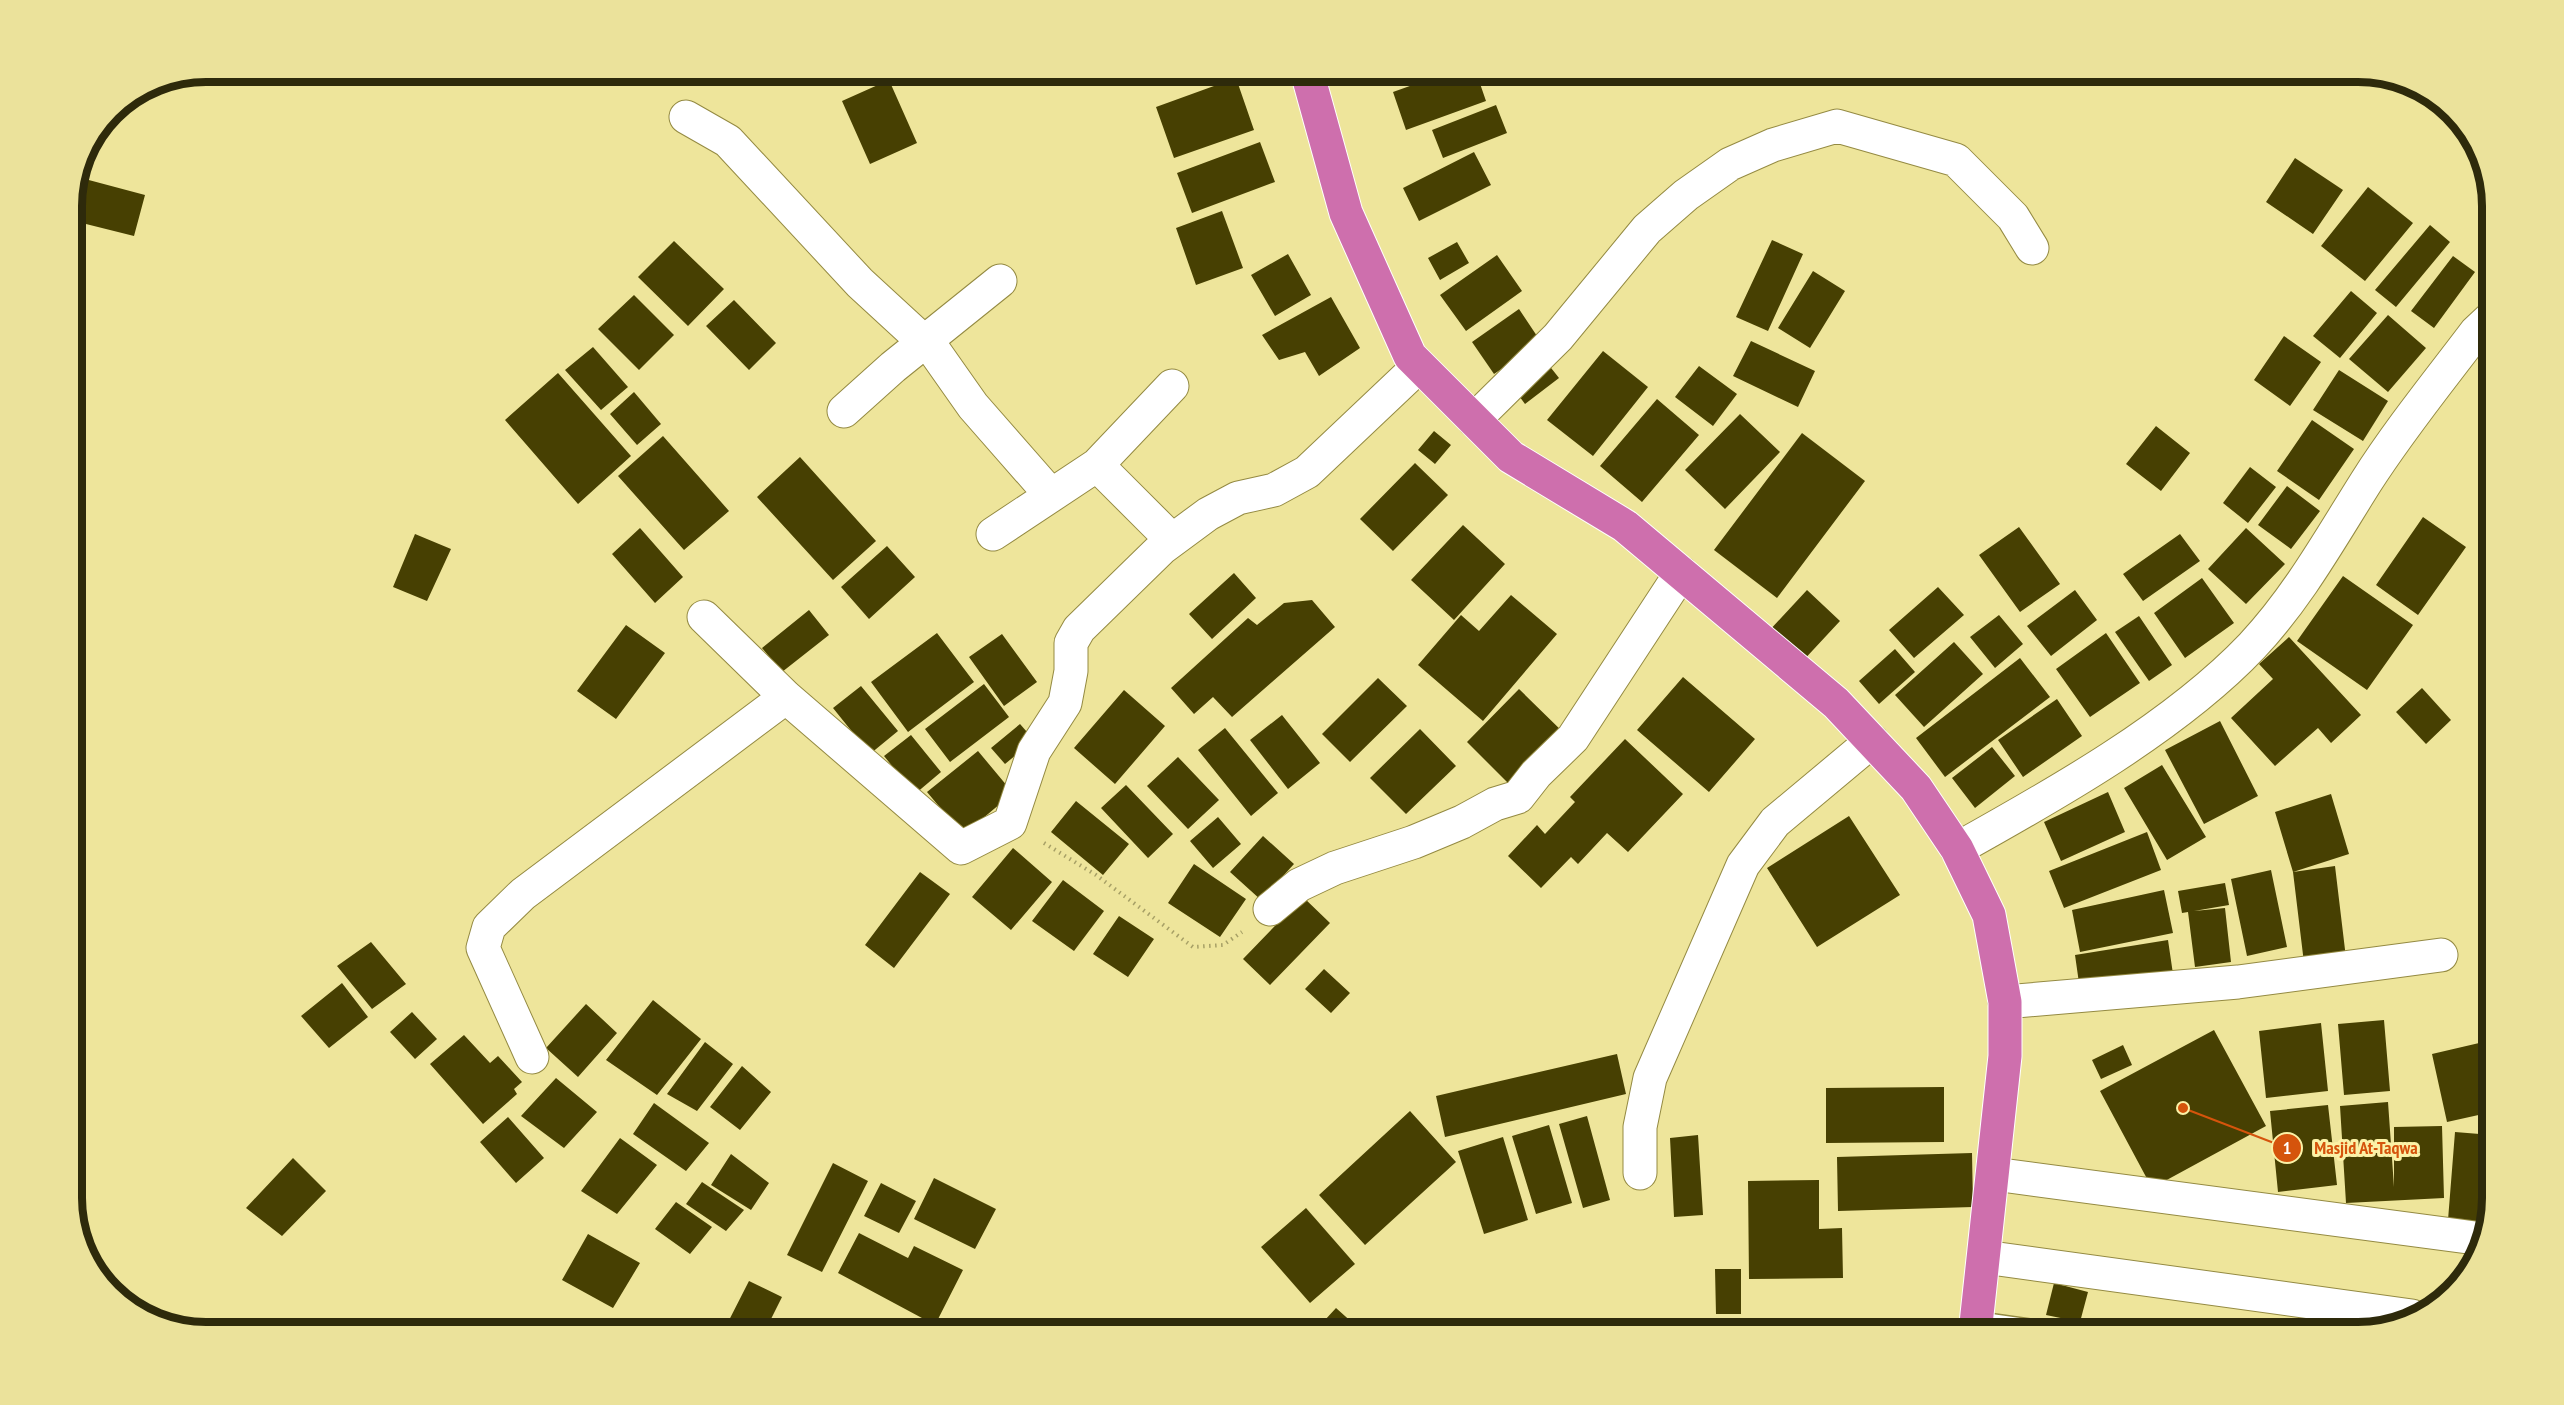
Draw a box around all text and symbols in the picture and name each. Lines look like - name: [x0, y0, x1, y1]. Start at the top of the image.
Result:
- callout: Masjid At-Taqwa: [2272, 1130, 2430, 1166]
- text: 1: [2283, 1136, 2291, 1159]
- text: Masjid At-Taqwa: [2314, 1136, 2418, 1159]

